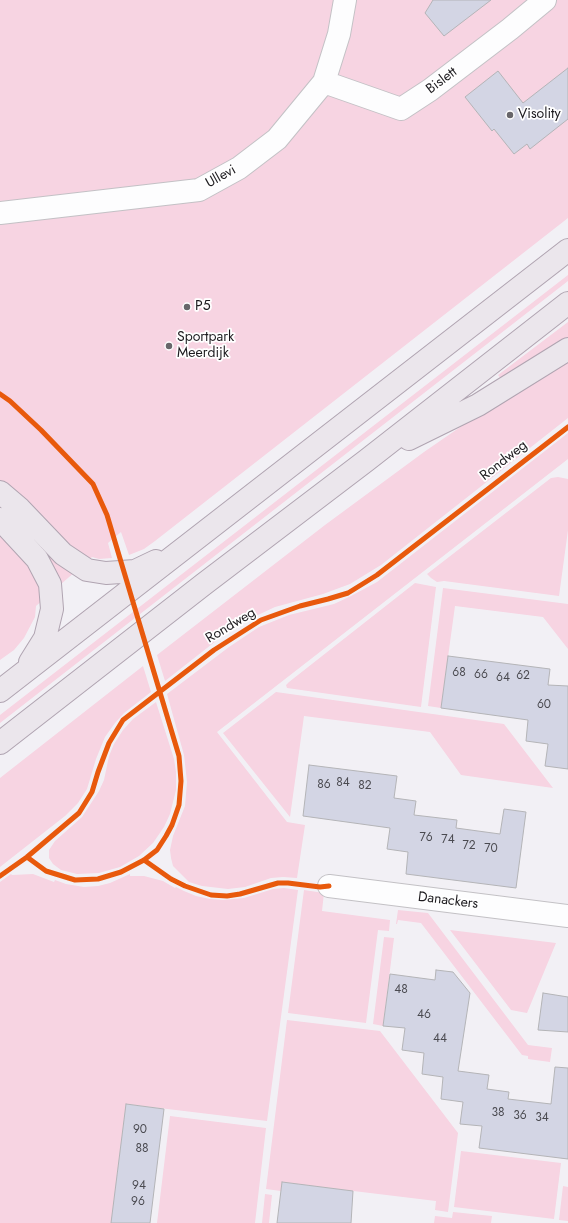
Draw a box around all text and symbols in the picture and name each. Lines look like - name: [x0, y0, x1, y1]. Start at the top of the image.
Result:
- street label: Bislett: [423, 64, 461, 98]
- place label: Visolity: [518, 107, 561, 123]
- marker: Visolity: [505, 110, 515, 120]
- street label: Ullevi: [203, 162, 239, 192]
- place label: P5: [195, 299, 211, 315]
- marker: P5: [182, 302, 192, 312]
- place label: Sportpark Meerdijk: [177, 330, 234, 362]
- marker: Sportpark Meerdijk: [164, 341, 174, 351]
- street label: Rondweg: [477, 437, 531, 485]
- street label: Rondweg: [203, 605, 259, 647]
- house number: 68: [452, 666, 466, 680]
- house number: 66: [474, 668, 488, 682]
- house number: 62: [516, 669, 530, 683]
- house number: 64: [496, 671, 510, 685]
- house number: 60: [537, 698, 551, 712]
- house number: 84: [336, 776, 350, 790]
- house number: 86: [317, 778, 331, 792]
- house number: 82: [358, 779, 372, 793]
- house number: 76: [419, 831, 433, 845]
- house number: 74: [441, 833, 455, 847]
- house number: 72: [462, 839, 476, 853]
- house number: 70: [484, 842, 498, 856]
- street label: Danackers: [417, 889, 479, 913]
- house number: 48: [394, 983, 408, 997]
- house number: 46: [417, 1008, 431, 1022]
- house number: 44: [433, 1032, 447, 1046]
- house number: 38: [491, 1106, 505, 1120]
- house number: 36: [513, 1109, 527, 1123]
- house number: 34: [535, 1111, 549, 1125]
- house number: 90: [133, 1123, 147, 1137]
- house number: 88: [135, 1142, 149, 1156]
- house number: 94: [132, 1179, 146, 1193]
- house number: 96: [131, 1195, 145, 1209]

